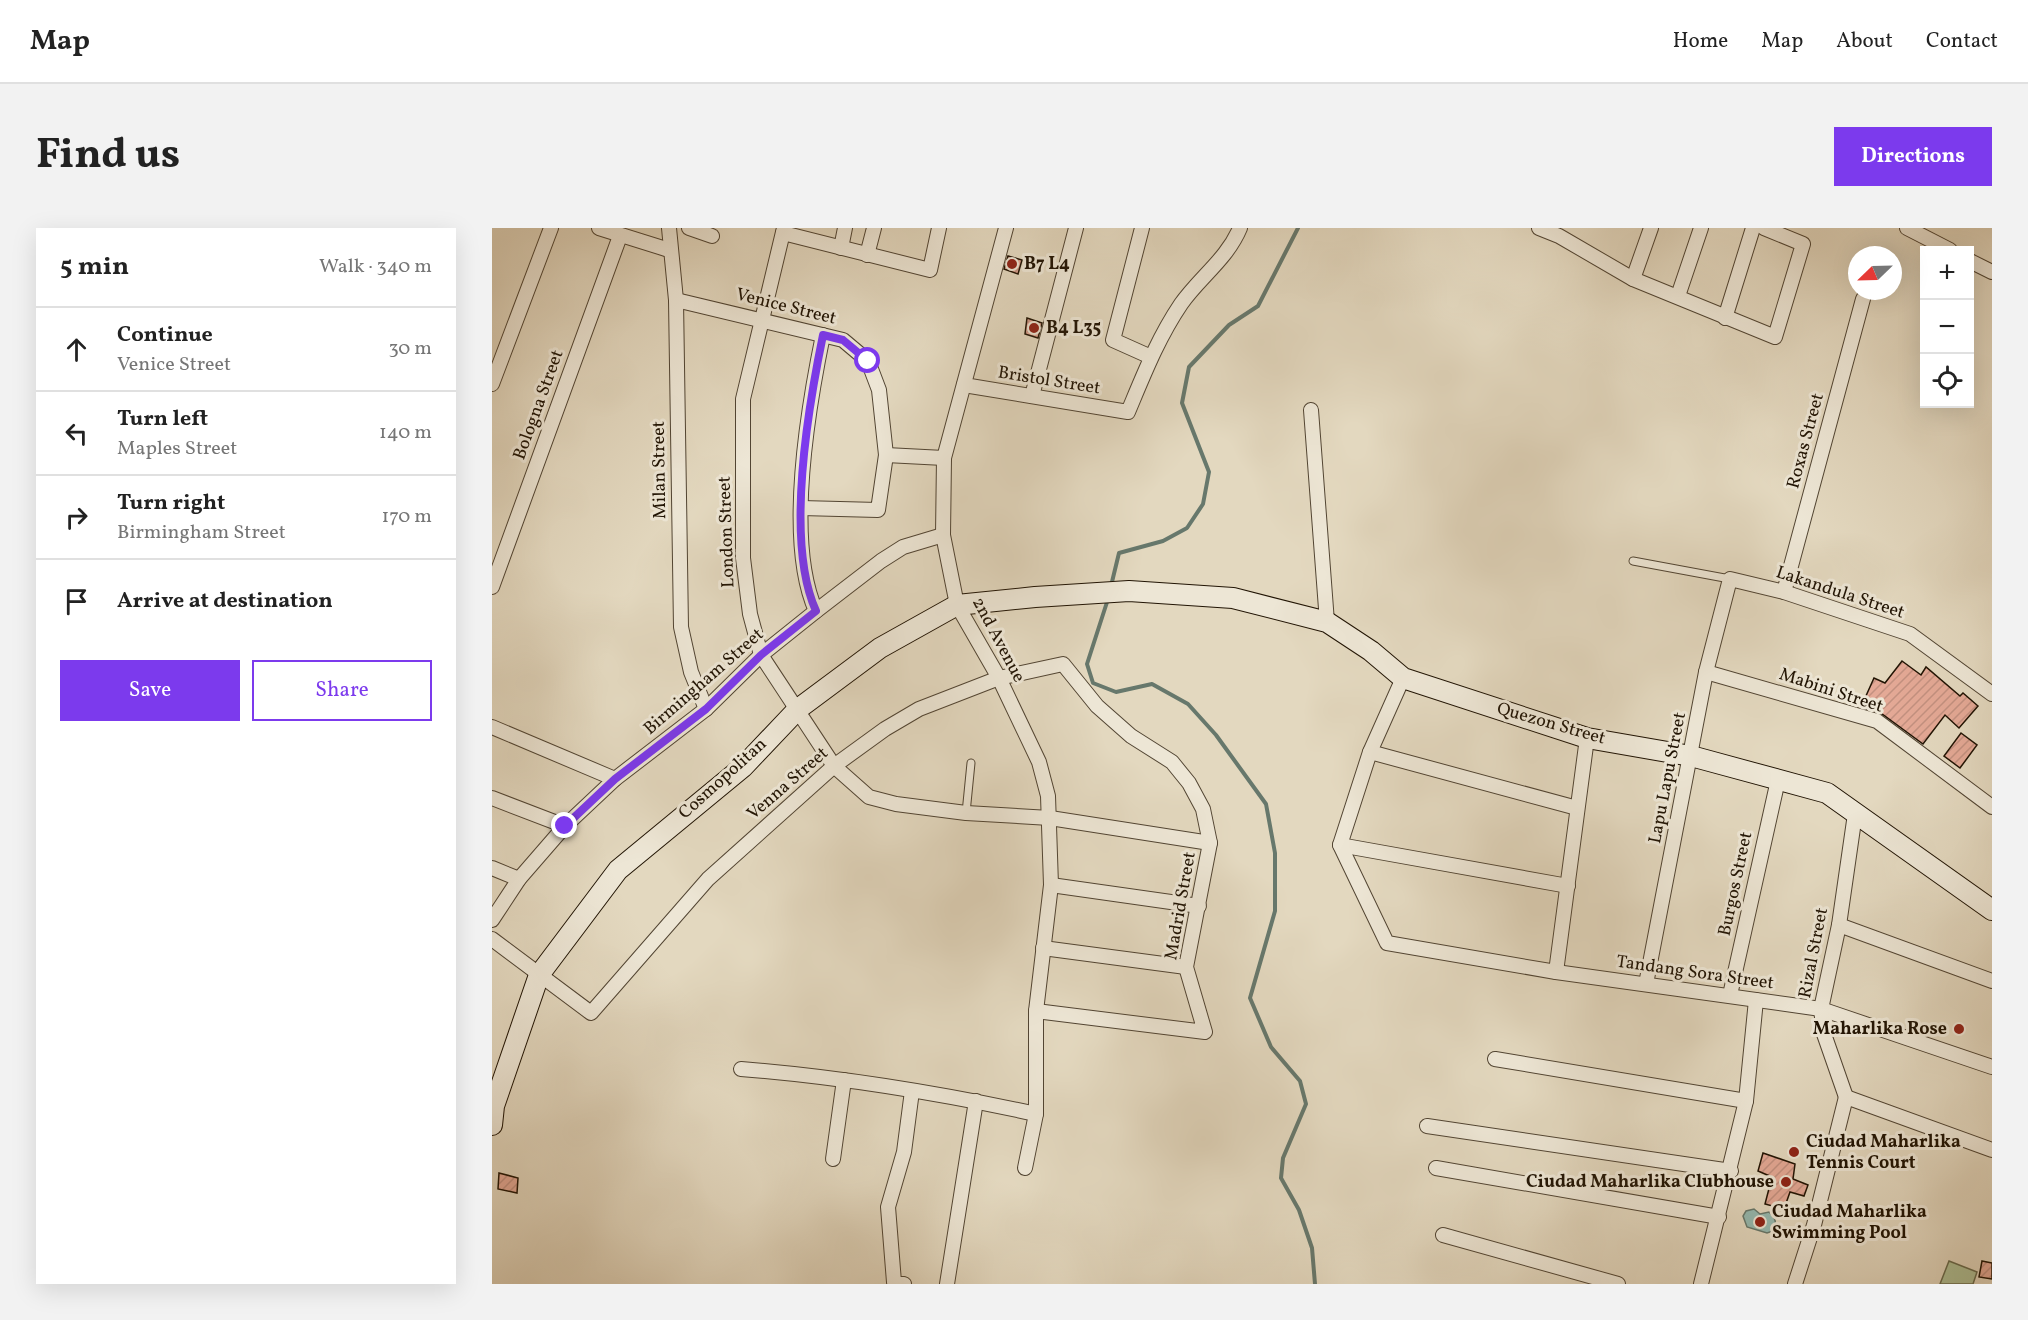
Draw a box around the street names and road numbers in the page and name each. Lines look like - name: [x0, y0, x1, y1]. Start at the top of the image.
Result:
- street label: Venice Street: [733, 282, 839, 332]
- street label: Bologna Street: [508, 347, 570, 463]
- street label: Bristol Street: [996, 361, 1102, 401]
- street label: Roxas Street: [1781, 390, 1831, 492]
- street label: Milan Street: [647, 421, 673, 519]
- street label: London Street: [713, 476, 741, 588]
- street label: Lakandula Street: [1772, 560, 1908, 626]
- street label: 2nd Avenue: [965, 593, 1031, 687]
- street label: Birmingham Street: [638, 623, 770, 741]
- street label: Mabini Street: [1776, 662, 1886, 720]
- street label: Quezon Street: [1494, 697, 1608, 751]
- street label: Lapu Lapu Street: [1643, 710, 1693, 846]
- street label: Cosmopolitan: [673, 732, 773, 825]
- street label: Venna Street: [742, 742, 834, 826]
- street label: Burgos Street: [1713, 829, 1759, 939]
- street label: Madrid Street: [1159, 850, 1203, 962]
- street label: Rizal Street: [1793, 906, 1835, 1000]
- street label: Tandang Sora Street: [1615, 950, 1775, 996]

